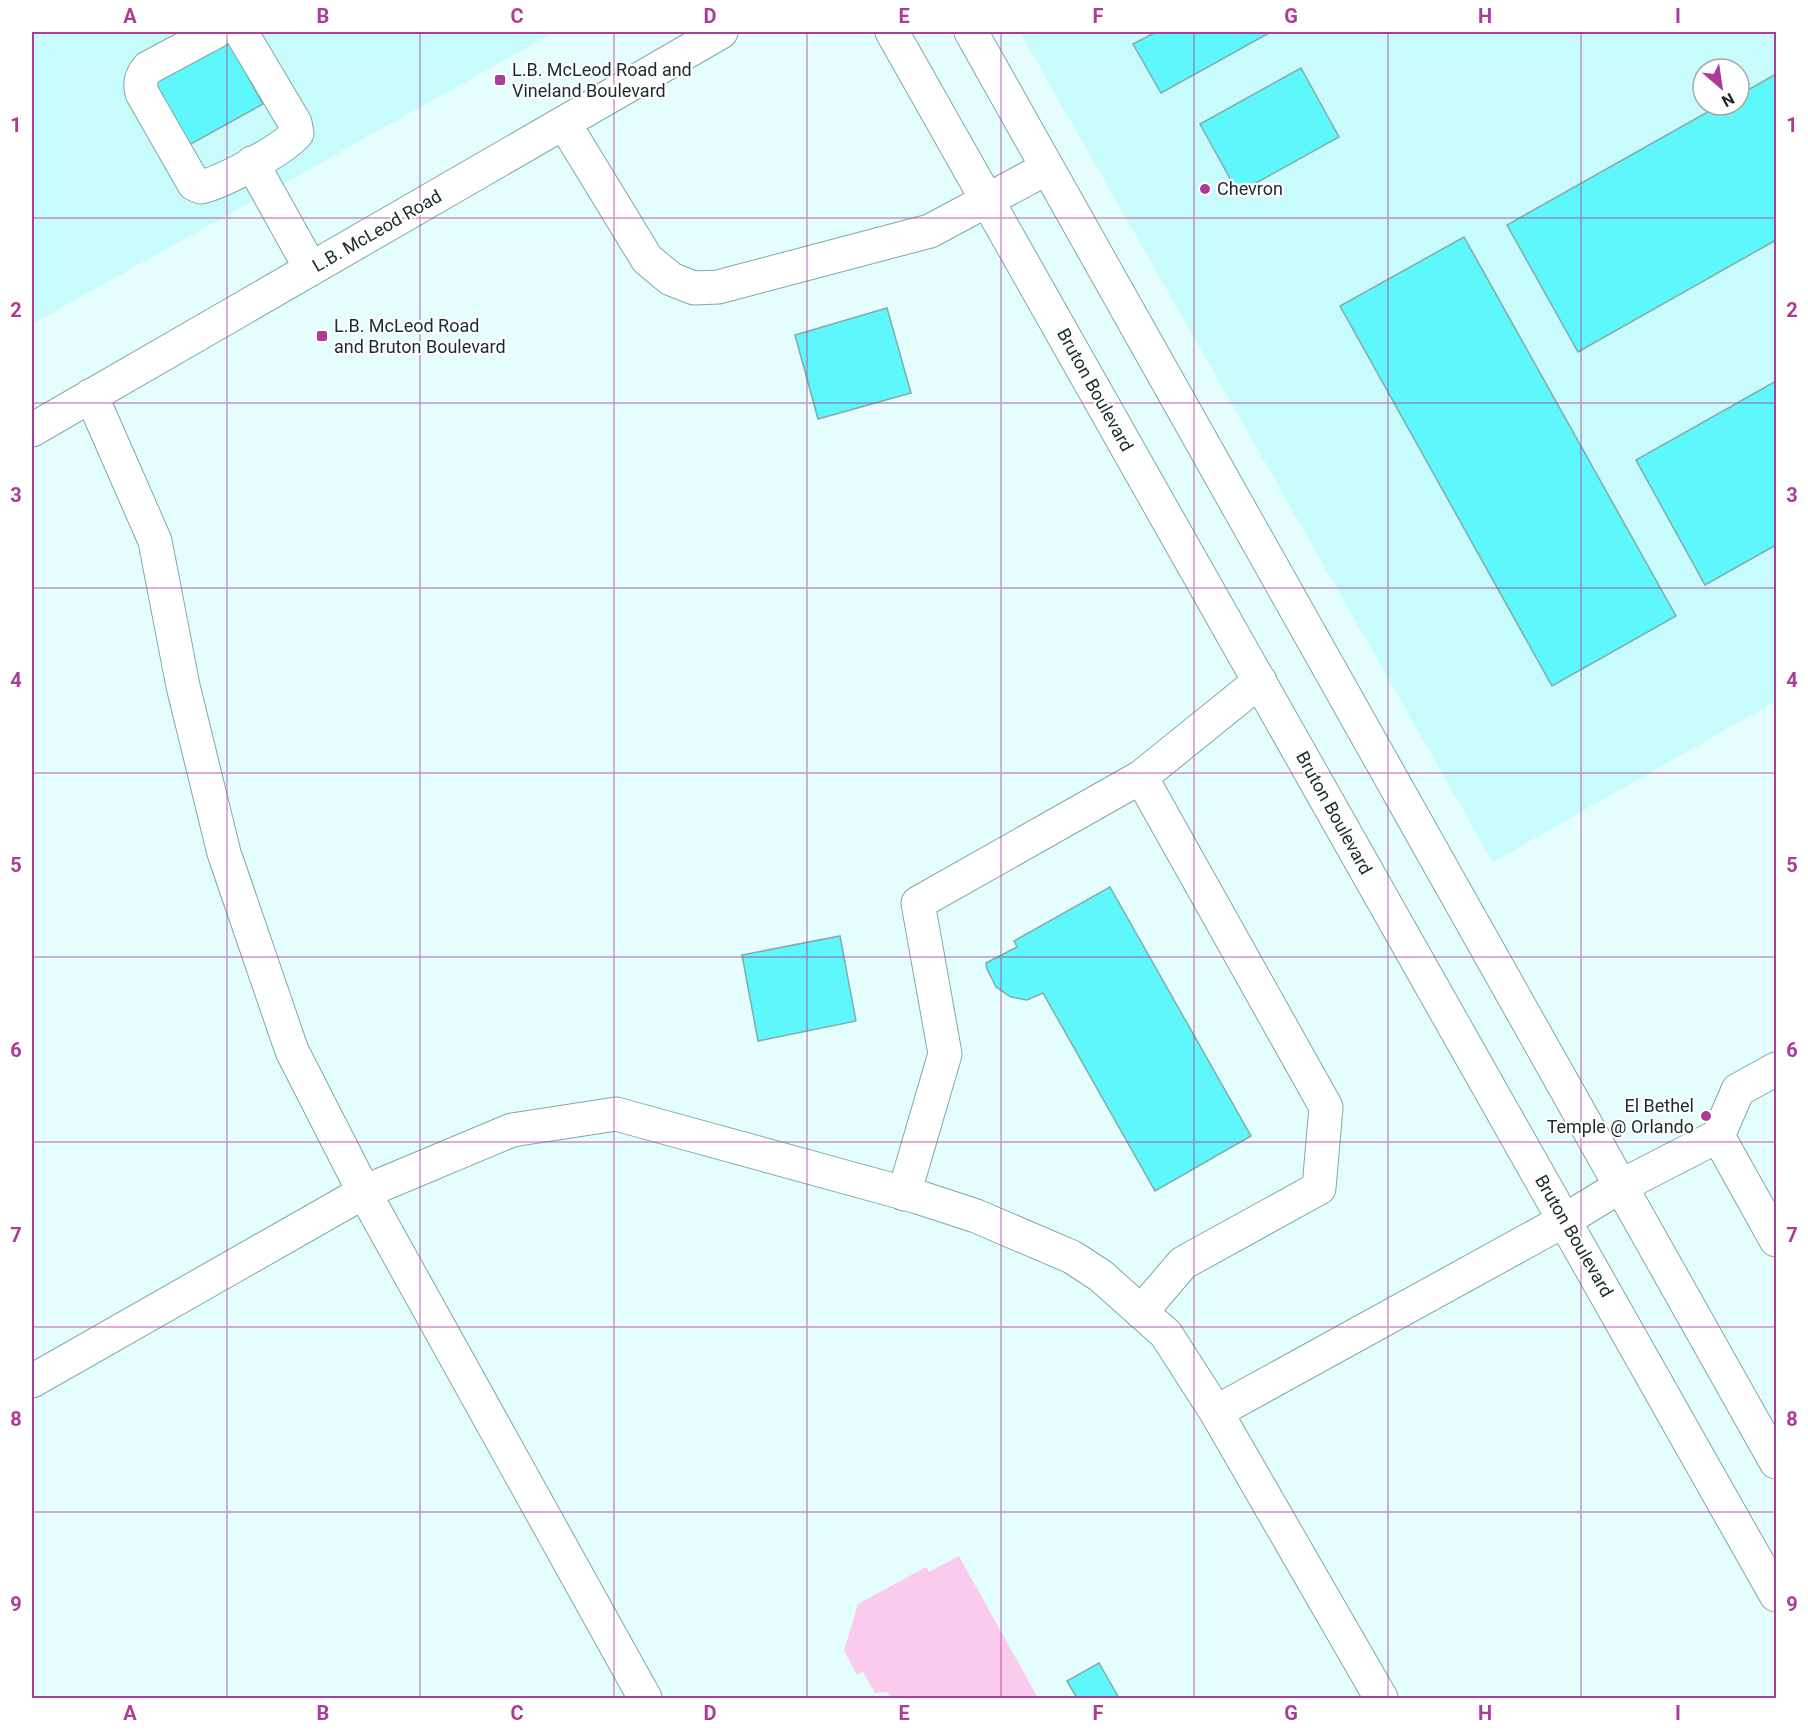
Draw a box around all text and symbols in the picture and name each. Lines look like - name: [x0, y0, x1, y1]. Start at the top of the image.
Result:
- text: A: [123, 4, 137, 28]
- text: B: [317, 4, 329, 28]
- text: C: [510, 4, 524, 28]
- text: D: [704, 4, 717, 28]
- text: E: [898, 4, 910, 28]
- text: F: [1093, 4, 1104, 28]
- text: G: [1284, 4, 1298, 28]
- text: H: [1478, 4, 1492, 28]
- text: I: [1675, 4, 1681, 28]
- north arrow: [1691, 57, 1751, 117]
- place label: L.B. McLeod Road and Vineland Boulevard: [512, 59, 692, 101]
- marker: L.B. McLeod Road and Vineland Boulevard: [493, 73, 507, 87]
- text: N: [1718, 89, 1738, 111]
- text: 1: [10, 113, 22, 137]
- text: 1: [1786, 113, 1798, 137]
- place label: Chevron: [1217, 178, 1283, 199]
- marker: Chevron: [1198, 182, 1212, 196]
- street label: L.B. McLeod Road: [309, 185, 445, 276]
- text: 2: [10, 298, 22, 322]
- text: 2: [1786, 298, 1798, 322]
- place label: L.B. McLeod Road and Bruton Boulevard: [334, 315, 506, 357]
- street label: Bruton Boulevard: [1053, 325, 1138, 455]
- marker: L.B. McLeod Road and Bruton Boulevard: [315, 329, 329, 343]
- text: 3: [10, 483, 22, 507]
- text: 3: [1786, 483, 1798, 507]
- text: 4: [10, 668, 22, 692]
- text: 4: [1786, 668, 1798, 692]
- street label: Bruton Boulevard: [1292, 748, 1377, 878]
- text: 5: [10, 853, 22, 877]
- text: 5: [1786, 853, 1798, 877]
- text: 6: [10, 1038, 22, 1062]
- text: 6: [1786, 1038, 1798, 1062]
- place label: El Bethel Temple @ Orlando: [1547, 1095, 1694, 1137]
- marker: El Bethel Temple @ Orlando: [1699, 1109, 1713, 1123]
- street label: Bruton Boulevard: [1531, 1171, 1618, 1300]
- text: 7: [10, 1223, 22, 1247]
- text: 7: [1786, 1223, 1798, 1247]
- text: 8: [10, 1407, 22, 1431]
- text: 8: [1786, 1407, 1798, 1431]
- text: 9: [10, 1592, 22, 1616]
- text: 9: [1786, 1592, 1798, 1616]
- text: A: [123, 1701, 137, 1725]
- text: B: [317, 1701, 329, 1725]
- text: C: [510, 1701, 524, 1725]
- text: D: [704, 1701, 717, 1725]
- text: E: [898, 1701, 910, 1725]
- text: F: [1093, 1701, 1104, 1725]
- text: G: [1284, 1701, 1298, 1725]
- text: H: [1478, 1701, 1492, 1725]
- text: I: [1675, 1701, 1681, 1725]

